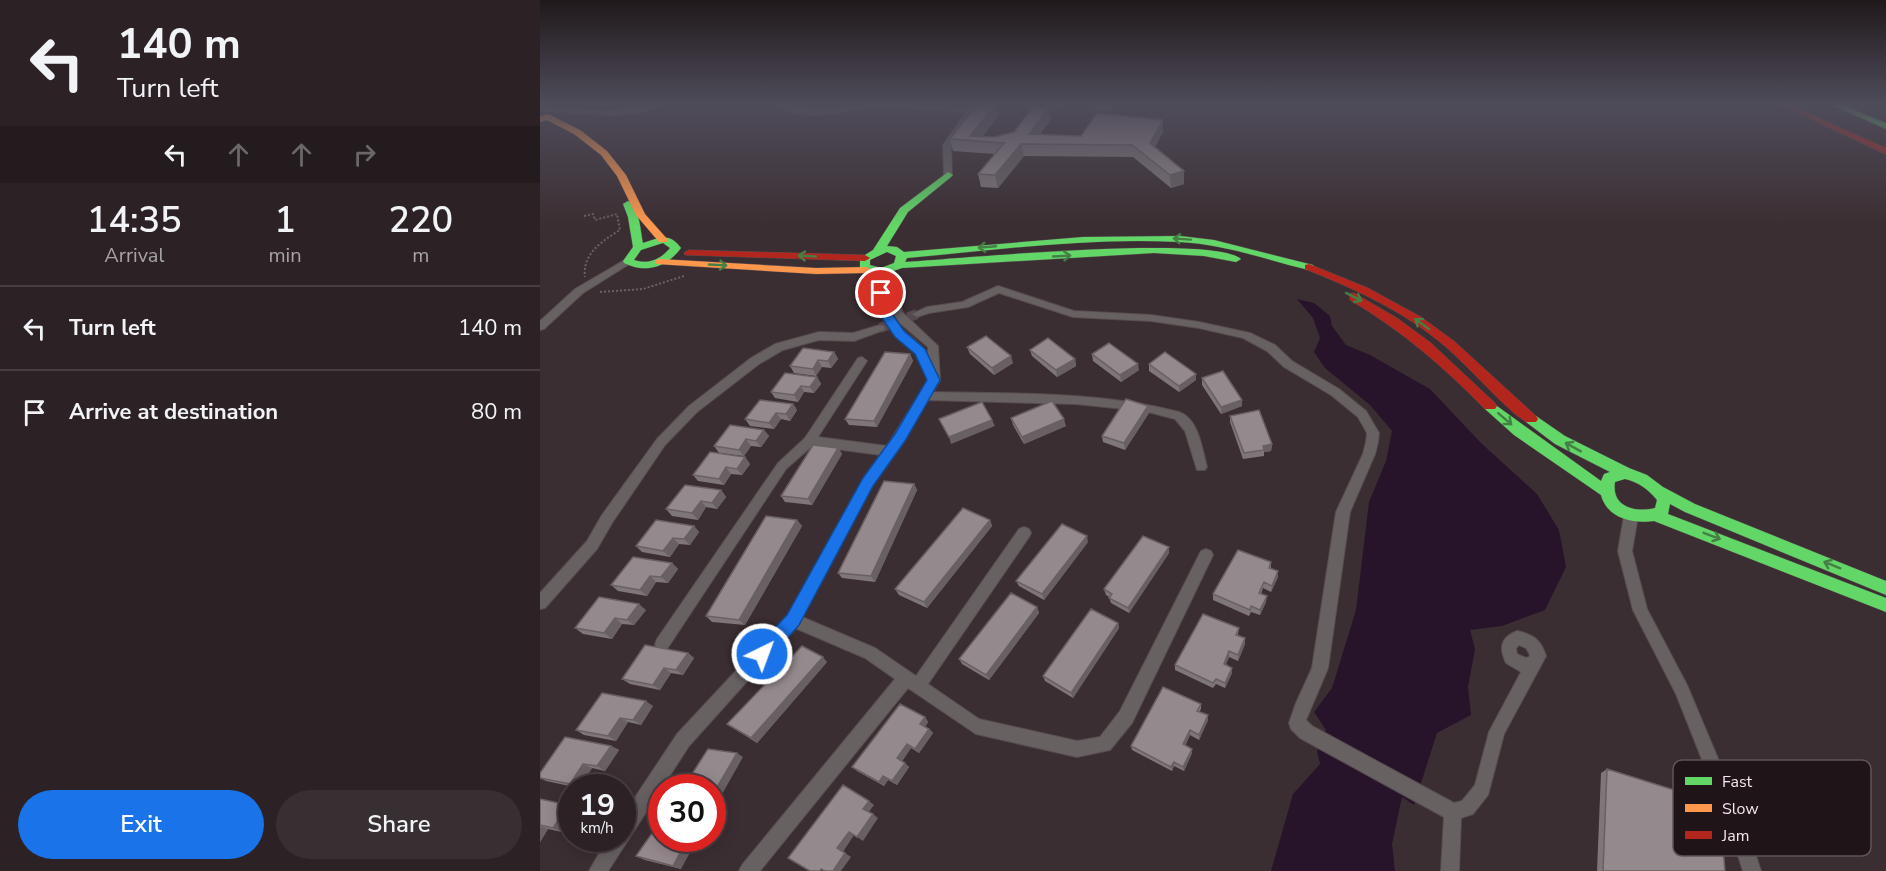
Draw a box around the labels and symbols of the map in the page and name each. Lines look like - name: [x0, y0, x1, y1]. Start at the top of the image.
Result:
- one-way arrow: [1172, 233, 1192, 244]
- one-way arrow: [978, 242, 998, 253]
- one-way arrow: [797, 250, 817, 261]
- one-way arrow: [1051, 250, 1071, 261]
- one-way arrow: [708, 259, 728, 270]
- pin: [855, 267, 906, 318]
- one-way arrow: [1345, 292, 1363, 304]
- one-way arrow: [1415, 318, 1431, 330]
- one-way arrow: [1497, 412, 1512, 426]
- one-way arrow: [1565, 440, 1582, 452]
- one-way arrow: [1702, 531, 1720, 542]
- one-way arrow: [1823, 559, 1842, 570]
- position arrow: [730, 622, 794, 686]
- legend: [1673, 760, 1871, 856]
- text: Fast: [1722, 771, 1753, 793]
- speed limit sign: 30: [648, 774, 726, 852]
- text: Slow: [1722, 798, 1759, 820]
- text: Jam: [1721, 825, 1749, 847]

